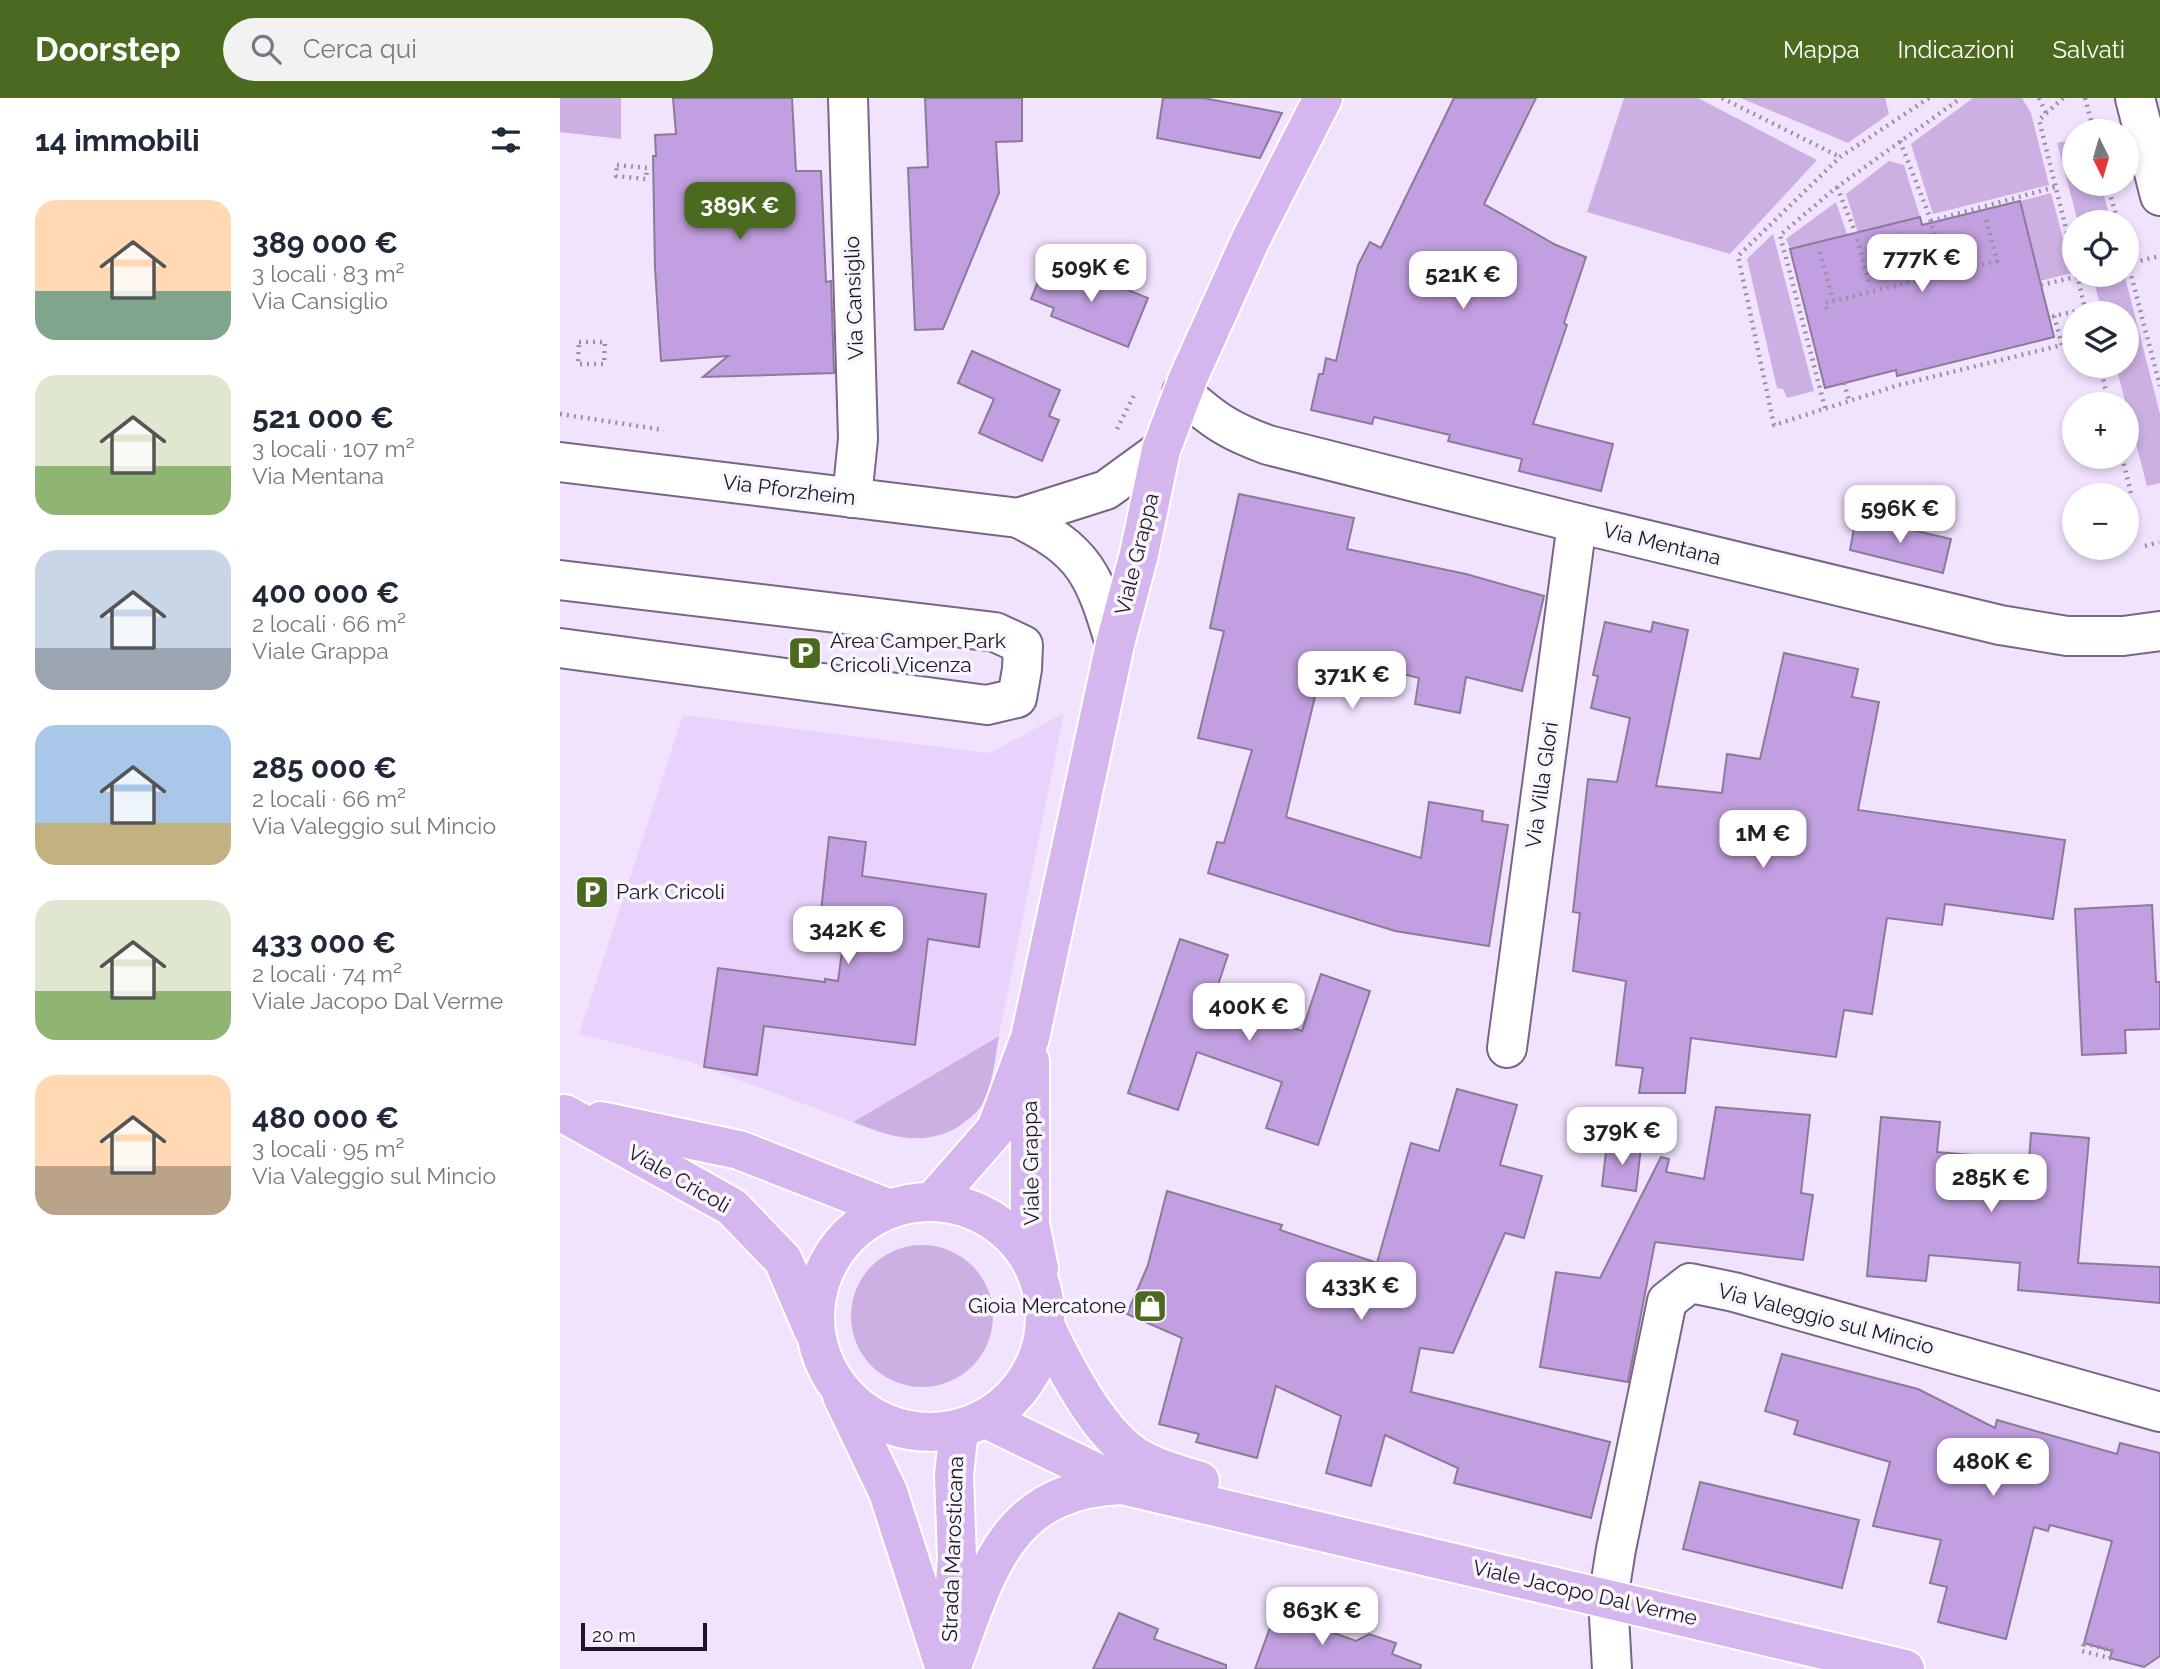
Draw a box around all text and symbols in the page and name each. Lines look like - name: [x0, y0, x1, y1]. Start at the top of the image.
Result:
- search box: [223, 18, 713, 81]
- text: Doorstep: [35, 30, 181, 69]
- icon: search: [247, 30, 285, 68]
- text: Cerca qui: [303, 34, 417, 64]
- text: Mappa: [1783, 35, 1860, 64]
- text: Indicazioni: [1898, 35, 2015, 64]
- text: Salvati: [2053, 35, 2125, 64]
- north arrow: [2062, 119, 2138, 196]
- map controls: [2062, 119, 2139, 560]
- icon: filters: [487, 121, 525, 159]
- text: 14 immobili: [35, 123, 200, 158]
- pin: 389K €: [683, 183, 797, 242]
- text: 389K €: [700, 191, 780, 218]
- button: locate: [2062, 210, 2139, 287]
- text: 389 000 €: [252, 225, 398, 260]
- icon: home: [91, 228, 175, 312]
- pin: 777K €: [1865, 234, 1979, 294]
- street label: Via Cansiglio: [839, 236, 868, 361]
- text: 777K €: [1883, 243, 1961, 270]
- pin: 509K €: [1034, 244, 1148, 304]
- pin: 521K €: [1406, 252, 1520, 311]
- text: 509K €: [1051, 253, 1131, 280]
- text: 3 locali · 83 m²: [252, 260, 404, 287]
- text: 521K €: [1425, 260, 1501, 287]
- text: Via Cansiglio: [252, 287, 388, 314]
- button: layers: [2062, 301, 2139, 378]
- button: +: [2062, 392, 2139, 469]
- text: 521 000 €: [252, 400, 394, 435]
- icon: home: [91, 403, 175, 487]
- text: 3 locali · 107 m²: [252, 435, 415, 462]
- text: Via Mentana: [252, 462, 384, 489]
- street label: Via Pforzheim: [721, 469, 857, 510]
- button: −: [2062, 483, 2139, 560]
- pin: 596K €: [1843, 486, 1957, 545]
- street label: Viale Grappa: [1109, 490, 1164, 617]
- text: 596K €: [1860, 494, 1940, 521]
- street label: Via Mentana: [1601, 517, 1724, 570]
- text: 400 000 €: [252, 575, 400, 610]
- icon: home: [91, 578, 175, 662]
- text: 2 locali · 66 m²: [252, 610, 406, 637]
- place label: Area Camper Park Cricoli Vicenza: [830, 628, 1006, 677]
- parking icon: Area Camper Park Cricoli Vicenza: [786, 634, 824, 672]
- text: Viale Grappa: [252, 637, 389, 664]
- pin: 371K €: [1295, 652, 1409, 711]
- text: 371K €: [1314, 660, 1390, 687]
- street label: Via Villa Glori: [1520, 720, 1563, 850]
- text: 285 000 €: [252, 750, 397, 785]
- icon: home: [91, 753, 175, 837]
- text: 2 locali · 66 m²: [252, 785, 406, 812]
- pin: 1M €: [1722, 810, 1804, 870]
- text: Via Valeggio sul Mincio: [252, 812, 496, 839]
- text: 1M €: [1735, 819, 1791, 846]
- parking icon: Park Cricoli: [573, 873, 611, 911]
- place label: Park Cricoli: [616, 879, 725, 904]
- pin: 342K €: [791, 906, 905, 966]
- text: 342K €: [809, 915, 887, 942]
- text: 433 000 €: [252, 925, 396, 960]
- icon: home: [91, 928, 175, 1012]
- text: 2 locali · 74 m²: [252, 960, 402, 987]
- pin: 400K €: [1192, 984, 1306, 1043]
- text: Viale Jacopo Dal Verme: [252, 987, 503, 1014]
- text: 400K €: [1209, 992, 1289, 1019]
- text: 480 000 €: [252, 1100, 399, 1135]
- street label: Viale Grappa: [1017, 1100, 1044, 1226]
- icon: home: [91, 1103, 175, 1187]
- pin: 379K €: [1565, 1108, 1679, 1167]
- text: 379K €: [1583, 1116, 1661, 1143]
- text: 3 locali · 95 m²: [252, 1135, 405, 1162]
- street label: Viale Cricoli: [624, 1139, 735, 1218]
- pin: 285K €: [1934, 1154, 2048, 1214]
- text: Via Valeggio sul Mincio: [252, 1162, 496, 1189]
- text: 285K €: [1952, 1163, 2030, 1190]
- pin: 433K €: [1304, 1262, 1418, 1322]
- text: 433K €: [1322, 1271, 1400, 1298]
- street label: Via Valeggio sul Mincio: [1715, 1278, 1937, 1359]
- shop icon: Gioia Mercatone: [1131, 1287, 1169, 1325]
- place label: Gioia Mercatone: [968, 1293, 1126, 1318]
- pin: 480K €: [1936, 1438, 2050, 1498]
- text: 480K €: [1953, 1447, 2033, 1474]
- street label: Strada Marosticana: [937, 1456, 968, 1642]
- street label: Viale Jacopo Dal Verme: [1470, 1555, 1700, 1631]
- pin: 863K €: [1265, 1588, 1379, 1647]
- text: 863K €: [1282, 1596, 1362, 1623]
- scale bar: [581, 1620, 707, 1652]
- text: 20 m: [592, 1624, 636, 1646]

